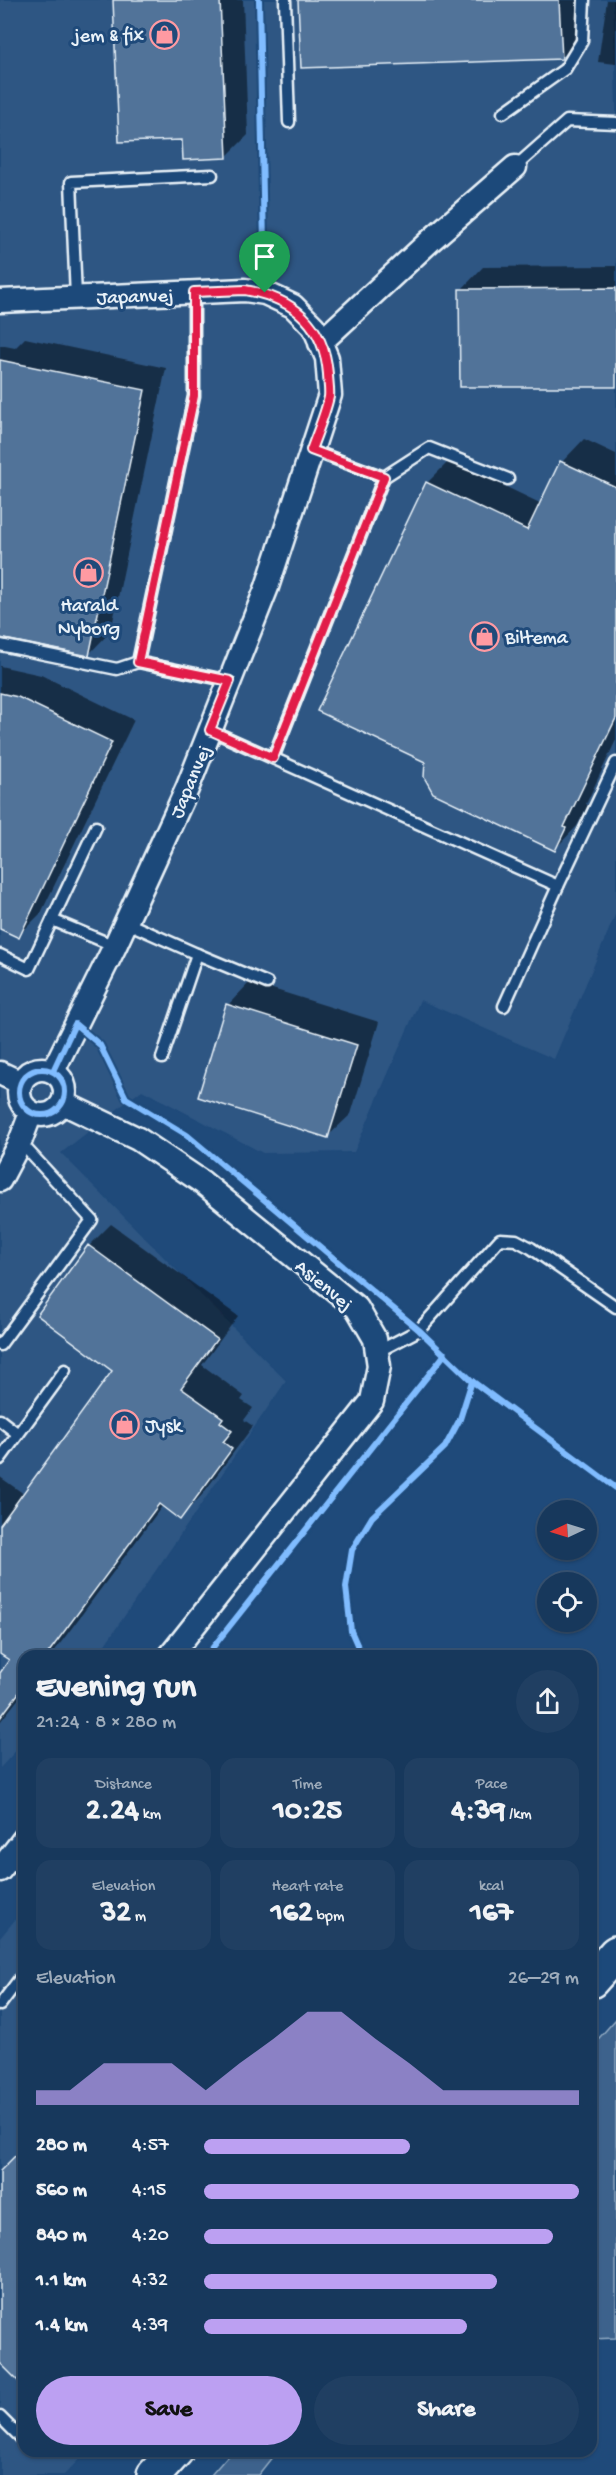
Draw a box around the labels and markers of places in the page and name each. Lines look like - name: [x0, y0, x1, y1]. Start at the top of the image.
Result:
- shop icon: jem & fix: [149, 18, 181, 50]
- place label: jem & fix: [71, 26, 144, 49]
- pin: [239, 231, 290, 293]
- shop icon: Harald Nyborg: [73, 557, 105, 589]
- place label: Harald Nyborg: [58, 596, 120, 642]
- shop icon: Biltema: [468, 620, 500, 652]
- place label: Biltema: [504, 628, 569, 651]
- shop icon: Jysk: [108, 1408, 140, 1440]
- place label: Jysk: [145, 1416, 184, 1439]

